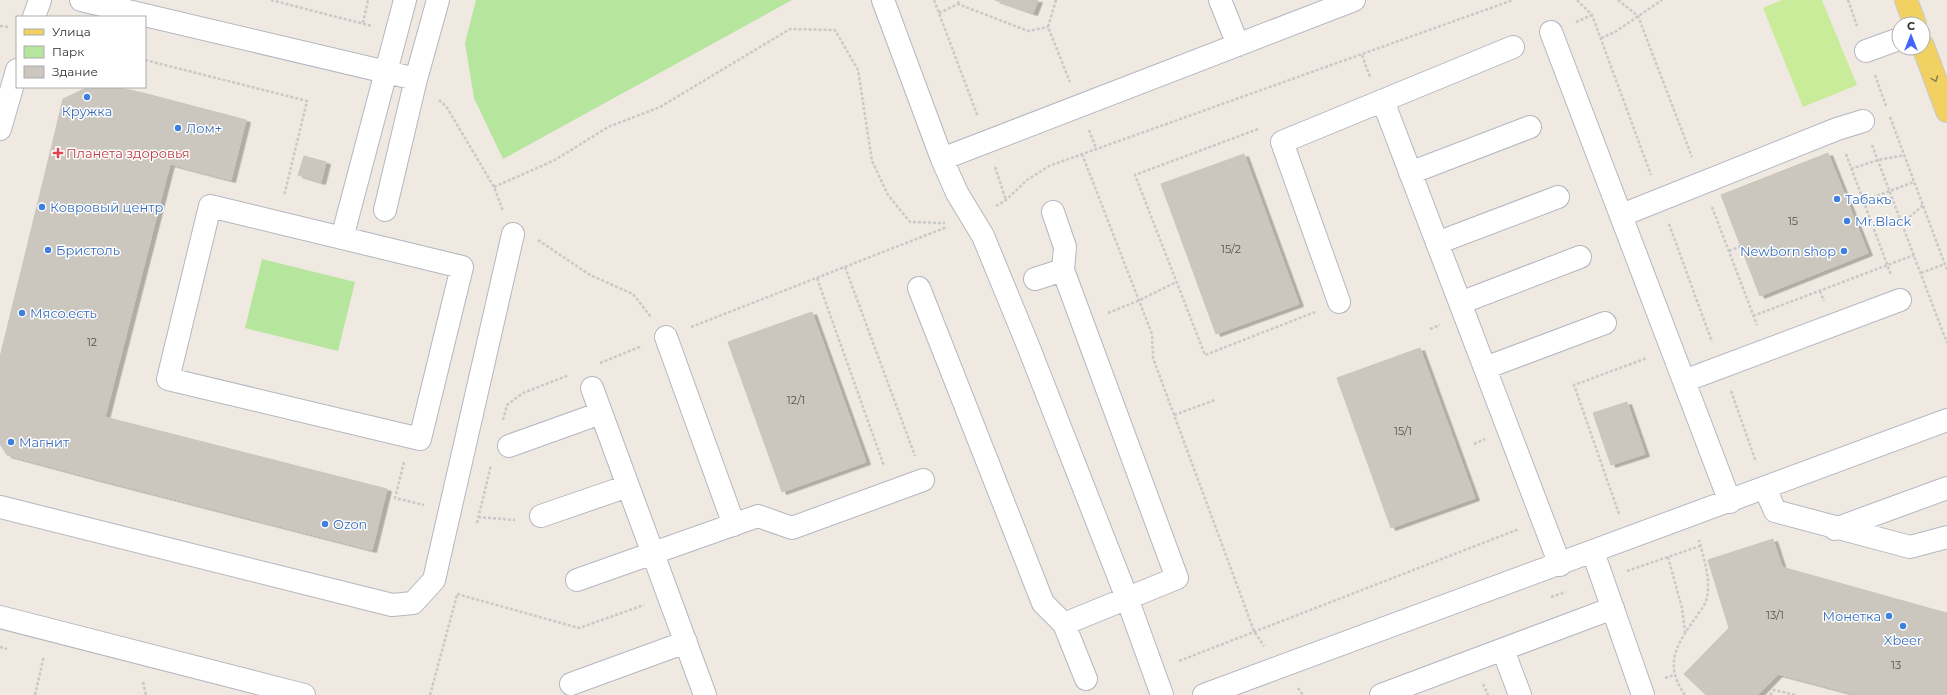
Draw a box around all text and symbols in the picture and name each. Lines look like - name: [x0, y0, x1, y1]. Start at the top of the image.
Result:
- legend: [16, 16, 146, 88]
- north arrow: [1891, 16, 1931, 56]
- text: С: [1907, 19, 1915, 33]
- text: Улица: [52, 24, 91, 39]
- text: Парк: [52, 44, 84, 59]
- text: Здание: [52, 64, 98, 79]
- one-way arrow: [1930, 75, 1939, 82]
- marker: Кружка: [82, 92, 92, 102]
- place label: Кружка: [62, 103, 112, 119]
- place label: Лом+: [186, 120, 222, 136]
- marker: Лом+: [173, 123, 183, 133]
- place label: Планета здоровья: [66, 145, 190, 161]
- marker: Планета здоровья: [53, 148, 63, 158]
- place label: Табакъ: [1845, 191, 1891, 207]
- marker: Табакъ: [1832, 194, 1842, 204]
- place label: Ковровый центр: [50, 199, 163, 215]
- marker: Ковровый центр: [37, 202, 47, 212]
- place label: Mr.Black: [1855, 213, 1911, 229]
- house number: 15: [1788, 214, 1798, 228]
- marker: Mr.Black: [1842, 216, 1852, 226]
- place label: Бристоль: [56, 242, 120, 258]
- house number: 15/2: [1221, 242, 1241, 256]
- place label: Newborn shop: [1740, 243, 1836, 259]
- marker: Бристоль: [43, 245, 53, 255]
- marker: Newborn shop: [1839, 246, 1849, 256]
- place label: Мясо.есть: [30, 305, 97, 321]
- marker: Мясо.есть: [17, 308, 27, 318]
- house number: 12: [87, 335, 97, 349]
- house number: 12/1: [787, 393, 805, 407]
- house number: 15/1: [1394, 424, 1412, 438]
- place label: Магнит: [19, 434, 70, 450]
- marker: Магнит: [6, 437, 16, 447]
- place label: Ozon: [333, 516, 367, 532]
- marker: Ozon: [320, 519, 330, 529]
- house number: 13/1: [1766, 608, 1784, 622]
- place label: Монетка: [1823, 608, 1881, 624]
- marker: Монетка: [1884, 611, 1894, 621]
- marker: Xbeer: [1898, 621, 1908, 631]
- place label: Xbeer: [1884, 632, 1922, 648]
- house number: 13: [1891, 658, 1901, 672]

